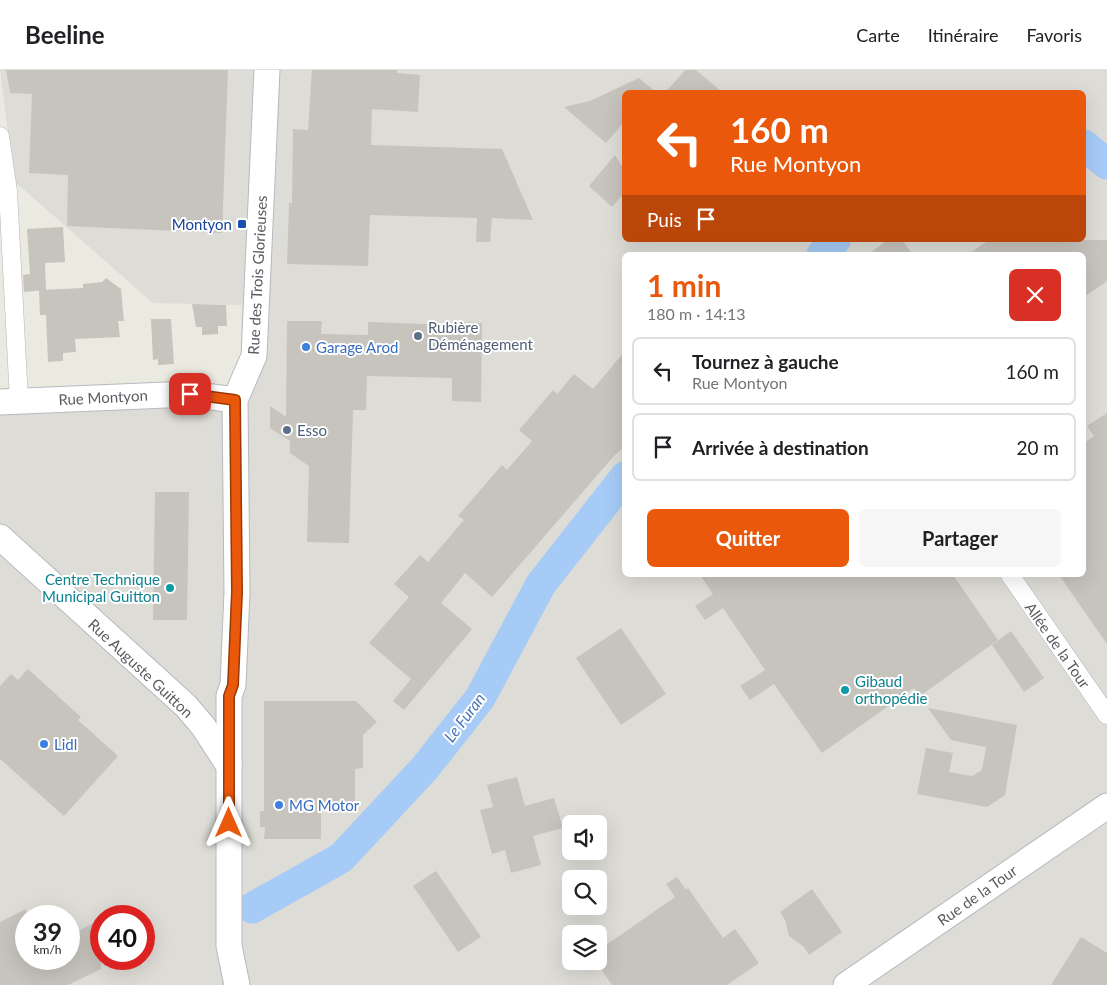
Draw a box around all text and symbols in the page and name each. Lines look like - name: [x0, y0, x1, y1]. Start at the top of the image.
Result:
- text: Beeline: [25, 20, 105, 49]
- text: Carte: [856, 24, 900, 46]
- text: Itinéraire: [928, 24, 998, 46]
- text: Favoris: [1026, 24, 1082, 46]
- text: 160 m: [730, 108, 829, 150]
- icon: left: [647, 110, 712, 175]
- text: Rue Montyon: [730, 150, 861, 177]
- street label: Rue des Trois Glorieuses: [244, 195, 270, 355]
- icon: arrive: [692, 205, 720, 233]
- text: Puis: [647, 208, 682, 231]
- place label: Montyon: [172, 215, 232, 233]
- marker: Montyon: [236, 218, 248, 230]
- text: 1 min: [647, 267, 721, 303]
- button: close: [1009, 269, 1061, 321]
- text: 180 m · 14:13: [647, 304, 746, 323]
- place label: Rubière Déménagement: [428, 318, 533, 353]
- marker: Rubière Déménagement: [412, 330, 424, 342]
- place label: Garage Arod: [316, 338, 398, 356]
- marker: Garage Arod: [300, 341, 312, 353]
- text: Tournez à gauche: [692, 350, 839, 373]
- icon: left: [649, 357, 677, 385]
- text: 160 m: [1005, 360, 1059, 383]
- pin: [169, 373, 211, 415]
- text: Rue Montyon: [692, 373, 787, 392]
- icon: arrive: [176, 380, 204, 408]
- street label: Rue Montyon: [58, 386, 148, 408]
- place label: Esso: [297, 421, 327, 439]
- marker: Esso: [281, 424, 293, 436]
- icon: arrive: [649, 433, 677, 461]
- text: Arrivée à destination: [692, 436, 869, 459]
- text: 20 m: [1016, 436, 1059, 459]
- button: Quitter: [647, 509, 849, 567]
- button: Partager: [859, 509, 1061, 567]
- place label: Centre Technique Municipal Guitton: [42, 570, 160, 605]
- marker: Centre Technique Municipal Guitton: [164, 582, 176, 594]
- street label: Allée de la Tour: [1022, 599, 1095, 692]
- street label: Rue Auguste Guitton: [85, 615, 197, 721]
- place label: Gibaud orthopédie: [855, 672, 928, 707]
- marker: Gibaud orthopédie: [839, 684, 851, 696]
- water label: Le Furan: [439, 689, 489, 745]
- place label: Lidl: [54, 735, 77, 753]
- marker: Lidl: [38, 738, 50, 750]
- position arrow: [202, 796, 254, 848]
- place label: MG Motor: [289, 796, 360, 814]
- marker: MG Motor: [273, 799, 285, 811]
- map controls: [562, 815, 607, 970]
- button: sound: [562, 815, 607, 860]
- street label: Rue de la Tour: [934, 861, 1021, 929]
- button: search: [562, 870, 607, 915]
- speed limit sign: 40: [90, 905, 155, 970]
- text: 39: [33, 916, 62, 946]
- button: layers: [562, 925, 607, 970]
- text: km/h: [33, 942, 62, 957]

